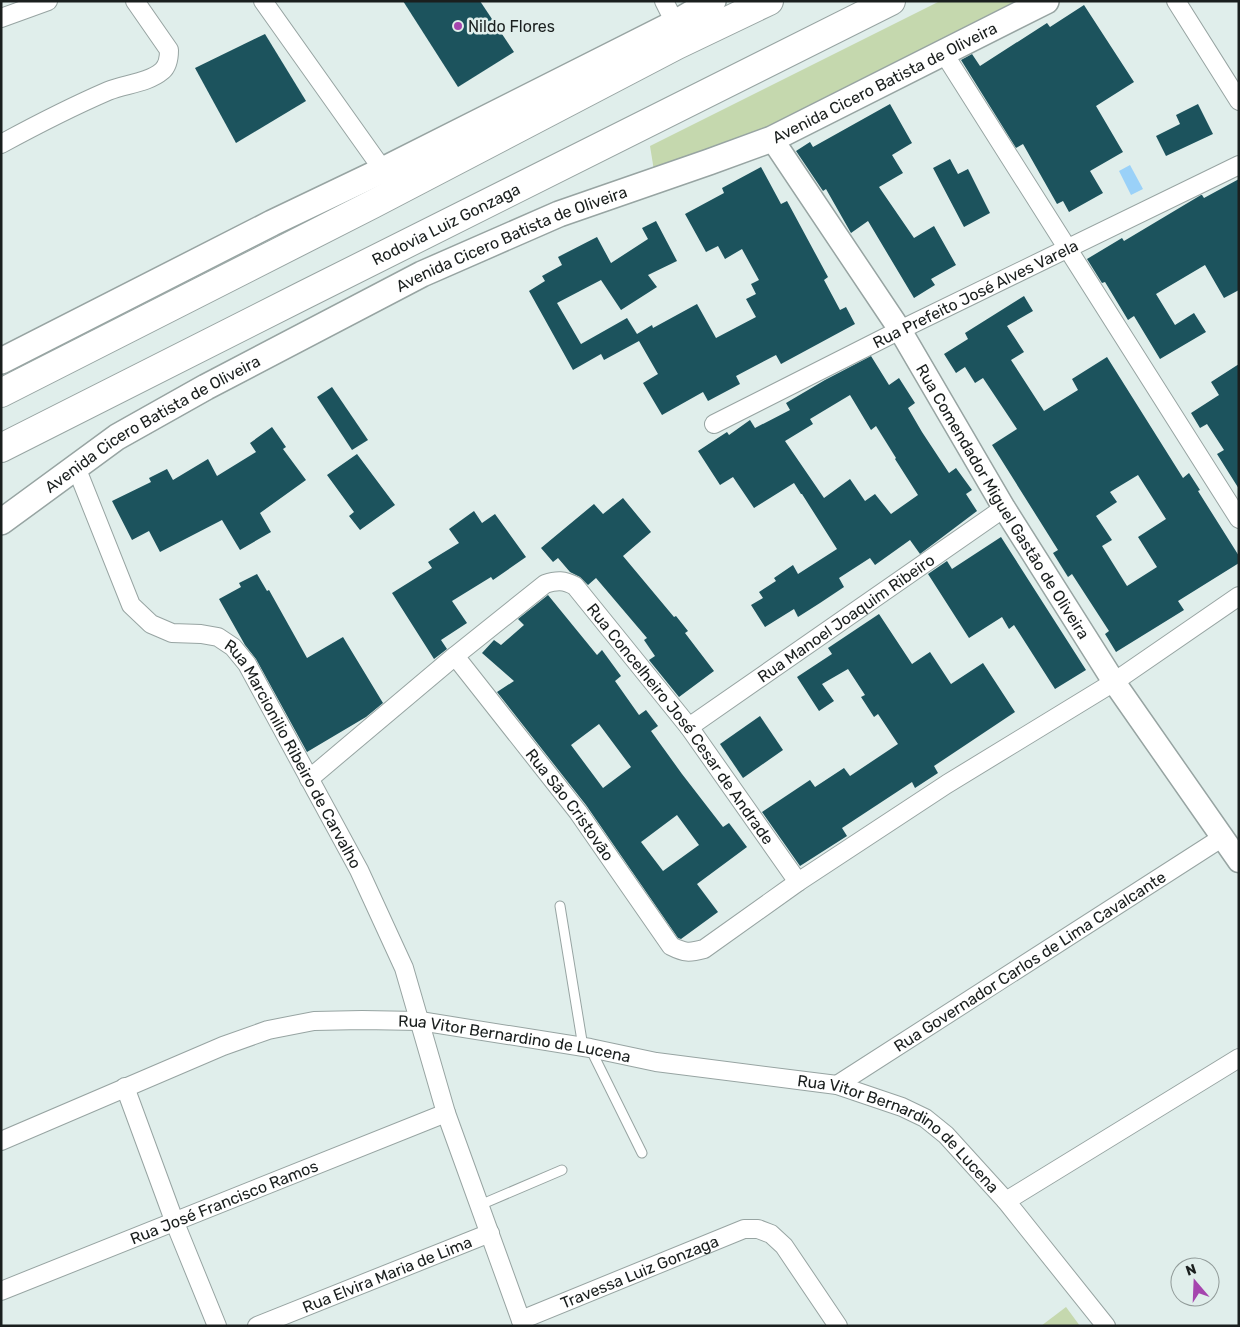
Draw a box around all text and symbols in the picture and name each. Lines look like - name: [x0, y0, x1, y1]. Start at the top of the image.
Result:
- place label: Nildo Flores: [468, 17, 555, 36]
- street label: Avenida Cicero Batista de Oliveira: [769, 18, 1000, 147]
- marker: Nildo Flores: [452, 20, 464, 32]
- street label: Rodovia Luiz Gonzaga: [369, 179, 523, 269]
- street label: Avenida Cicero Batista de Oliveira: [393, 182, 629, 295]
- street label: Rua Prefeito José Alves Varela: [869, 235, 1081, 352]
- street label: Avenida Cicero Batista de Oliveira: [41, 351, 263, 496]
- street label: Rua Comendador Miguel Gastão de Oliveira: [912, 361, 1094, 642]
- street label: Rua Manoel Joaquim Ribeiro: [754, 550, 938, 686]
- street label: Rua Concelheiro José Cesar de Andrade: [583, 599, 778, 848]
- street label: Rua Marcionilio Ribeiro de Carvalho: [221, 635, 366, 872]
- street label: Rua São Cristovão: [522, 745, 618, 864]
- street label: Rua Governador Carlos de Lima Cavalcante: [890, 867, 1169, 1056]
- street label: Rua Vitor Bernardino de Lucena: [398, 1011, 633, 1066]
- street label: Rua Vitor Bernardino de Lucena: [796, 1071, 1003, 1196]
- street label: Rua José Francisco Ramos: [127, 1156, 321, 1248]
- street label: Travessa Luiz Gonzaga: [558, 1231, 721, 1312]
- street label: Rua Elvira Maria de Lima: [300, 1232, 474, 1316]
- north arrow: [1170, 1257, 1220, 1307]
- text: N: [1183, 1261, 1198, 1280]

